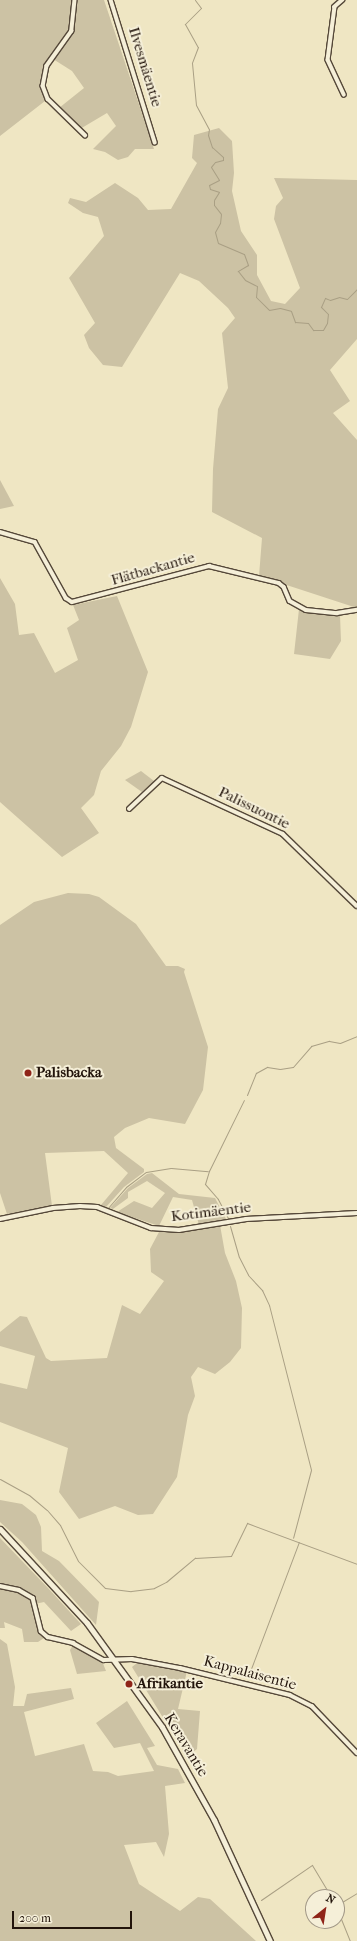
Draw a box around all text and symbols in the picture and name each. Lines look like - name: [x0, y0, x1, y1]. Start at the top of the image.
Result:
- street label: Ilvesmäentie: [124, 25, 166, 109]
- street label: Flätbackantie: [109, 548, 197, 590]
- street label: Palissuontie: [215, 783, 293, 833]
- place label: Palisbacka: [36, 1064, 102, 1082]
- marker: Palisbacka: [23, 1068, 33, 1078]
- street label: Kotimäentie: [170, 1198, 252, 1226]
- street label: Kappalaisentie: [202, 1652, 298, 1694]
- place label: Afrikantie: [137, 1675, 203, 1693]
- marker: Afrikantie: [124, 1679, 134, 1689]
- street label: Keravantie: [160, 1710, 212, 1780]
- north arrow: [305, 1889, 345, 1929]
- text: N: [324, 1891, 338, 1907]
- scale bar: [14, 1903, 134, 1929]
- text: 200 m: [19, 1911, 51, 1925]

